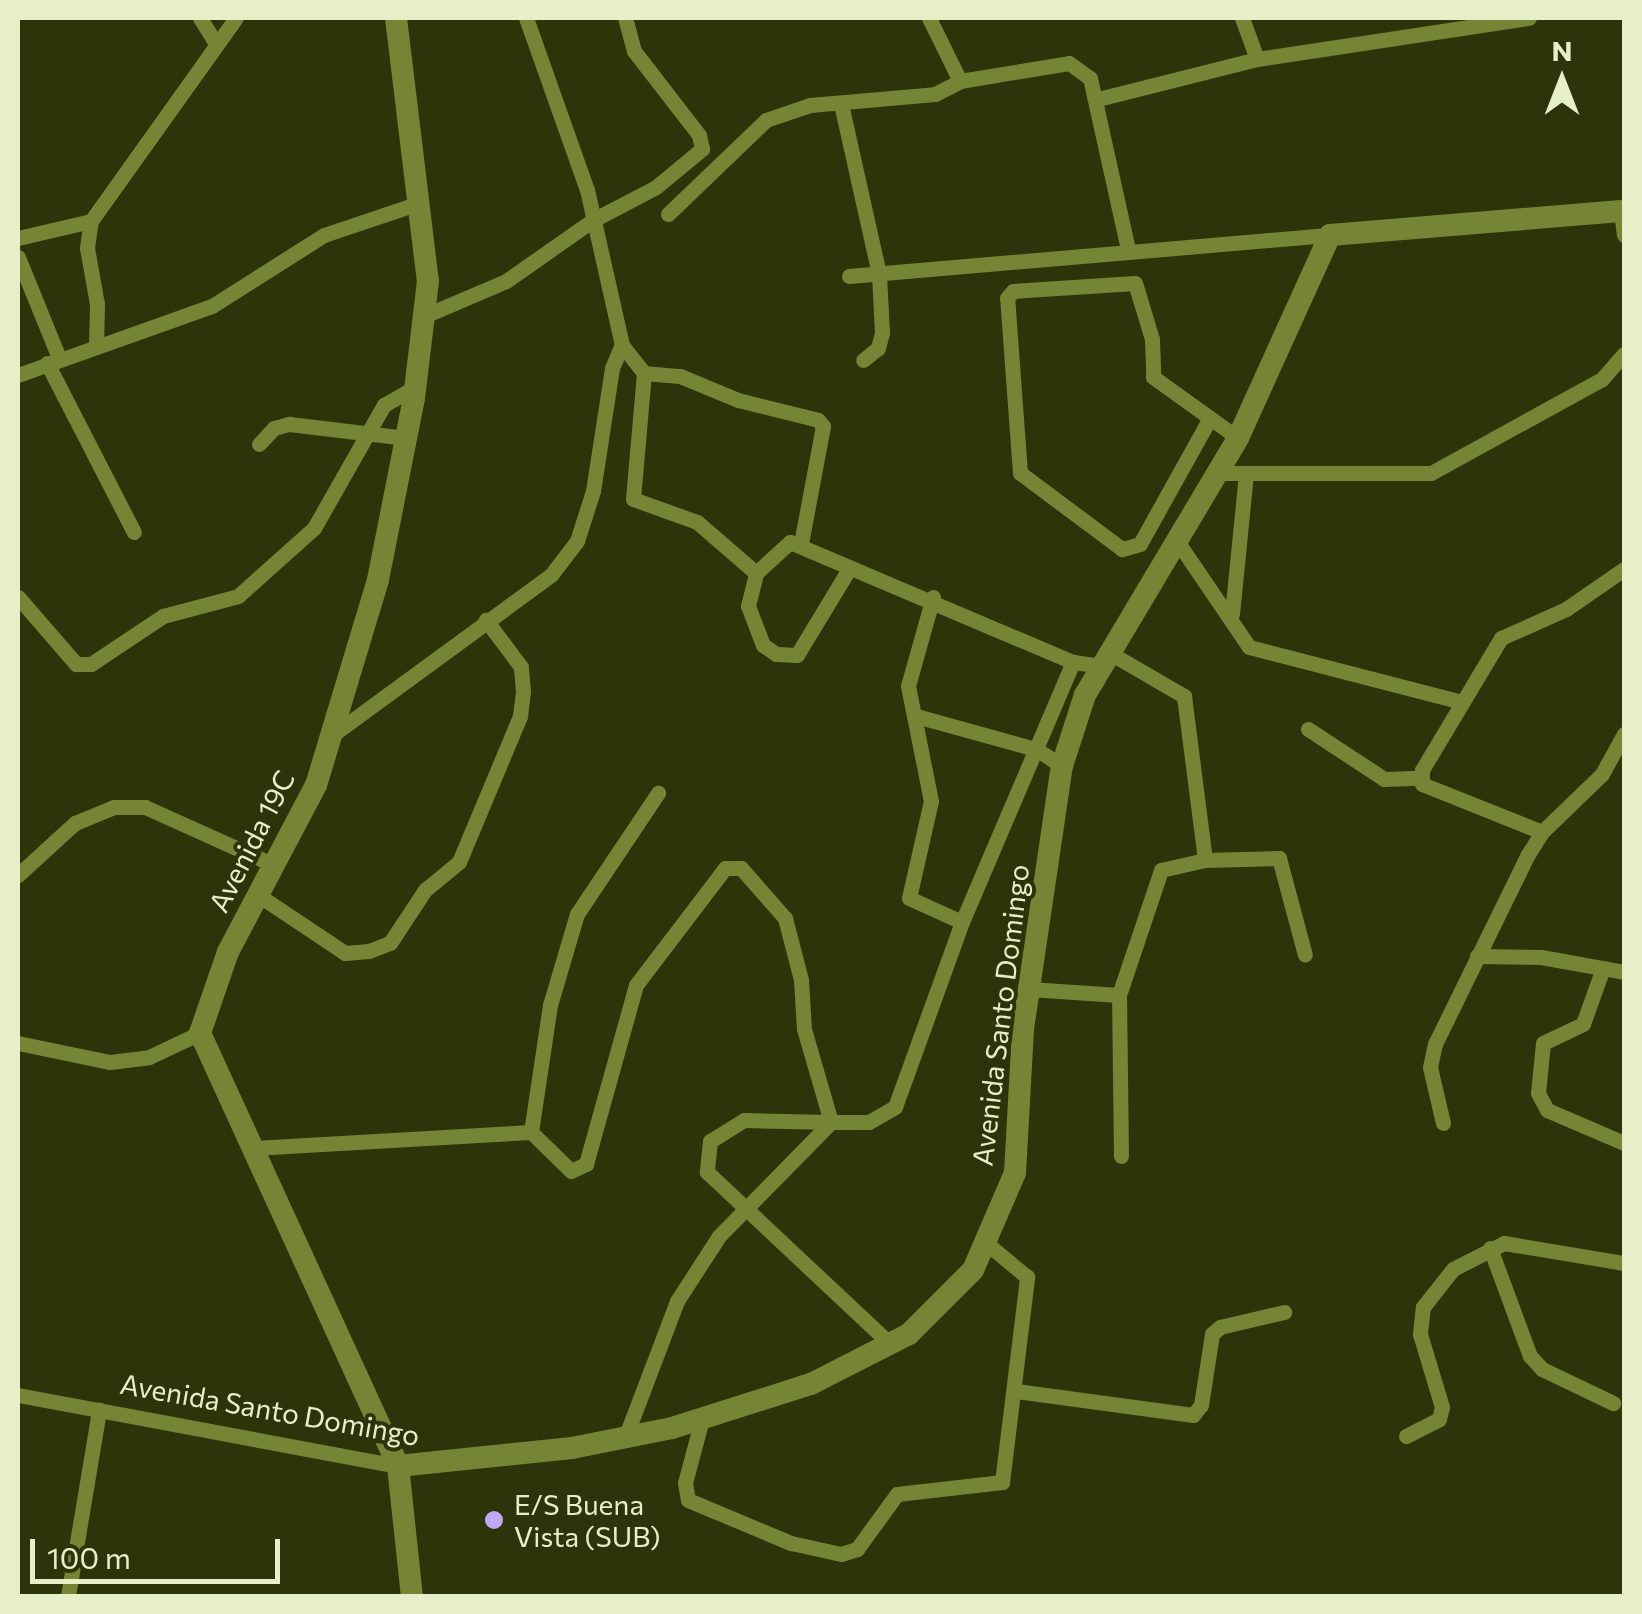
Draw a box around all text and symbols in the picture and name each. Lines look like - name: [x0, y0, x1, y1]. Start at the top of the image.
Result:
- north arrow: [1512, 30, 1612, 130]
- text: N: [1552, 33, 1573, 67]
- street label: Avenida 19C: [201, 765, 301, 917]
- street label: Avenida Santo Domingo: [965, 862, 1035, 1168]
- street label: Avenida Santo Domingo: [118, 1366, 422, 1452]
- place label: E/S Buena Vista (SUB): [514, 1487, 661, 1553]
- marker: E/S Buena Vista (SUB): [483, 1509, 505, 1531]
- scale bar: [35, 1519, 285, 1581]
- text: 100 m: [47, 1538, 131, 1575]

